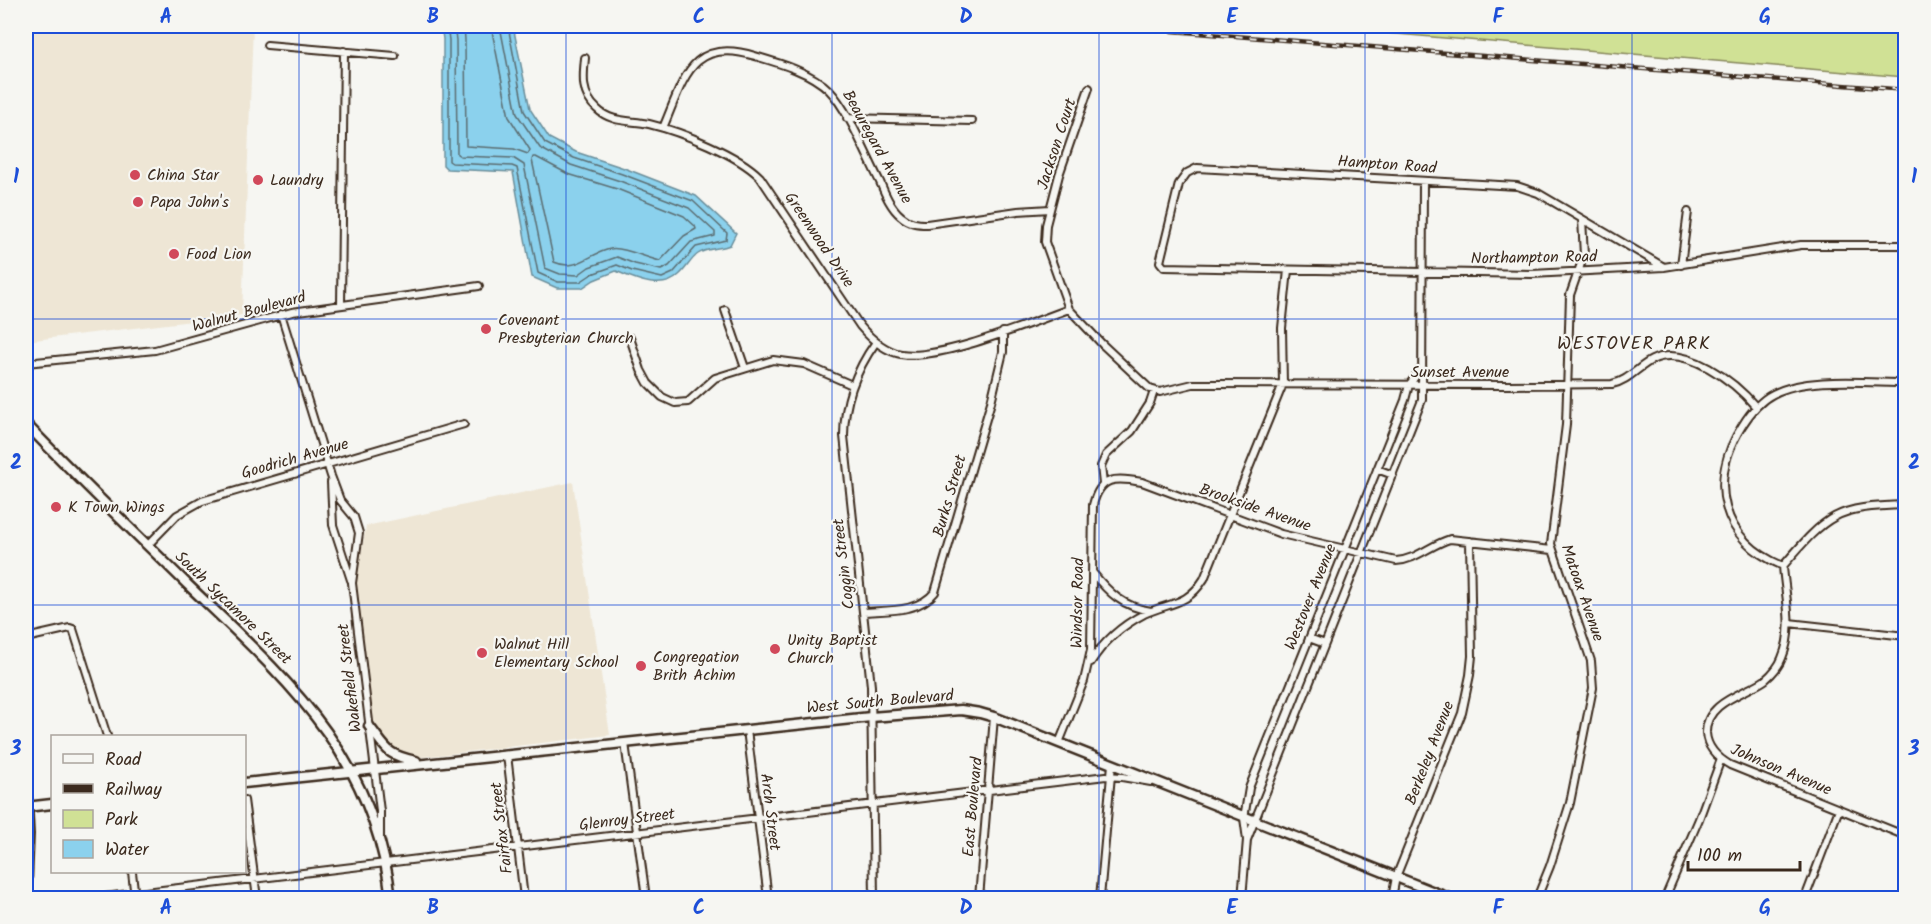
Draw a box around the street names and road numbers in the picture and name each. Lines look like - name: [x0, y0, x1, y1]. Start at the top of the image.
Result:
- street label: Beauregard Avenue: [835, 85, 919, 209]
- street label: Jackson Court: [1030, 94, 1084, 193]
- street label: Hampton Road: [1337, 149, 1438, 181]
- street label: Greenwood Drive: [778, 187, 860, 293]
- street label: Northampton Road: [1471, 244, 1598, 272]
- street label: Walnut Boulevard: [189, 285, 310, 339]
- street label: Sunset Avenue: [1411, 360, 1509, 385]
- street label: Goodrich Avenue: [238, 432, 352, 486]
- street label: Burks Street: [926, 451, 974, 540]
- street label: Brookside Avenue: [1196, 477, 1314, 539]
- street label: Coggin Street: [826, 516, 862, 611]
- street label: Westover Avenue: [1278, 540, 1344, 654]
- street label: Matoax Avenue: [1554, 541, 1610, 645]
- street label: South Sycamore Street: [169, 545, 298, 671]
- street label: Windsor Road: [1065, 556, 1091, 649]
- street label: Wakefield Street: [331, 621, 369, 734]
- street label: West South Boulevard: [805, 683, 956, 721]
- street label: Berkeley Avenue: [1399, 697, 1461, 809]
- street label: Johnson Avenue: [1726, 737, 1836, 803]
- street label: East Boulevard: [956, 755, 990, 858]
- street label: Arch Street: [753, 772, 787, 853]
- street label: Fairfax Street: [484, 780, 520, 875]
- street label: Glenroy Street: [578, 802, 677, 838]

